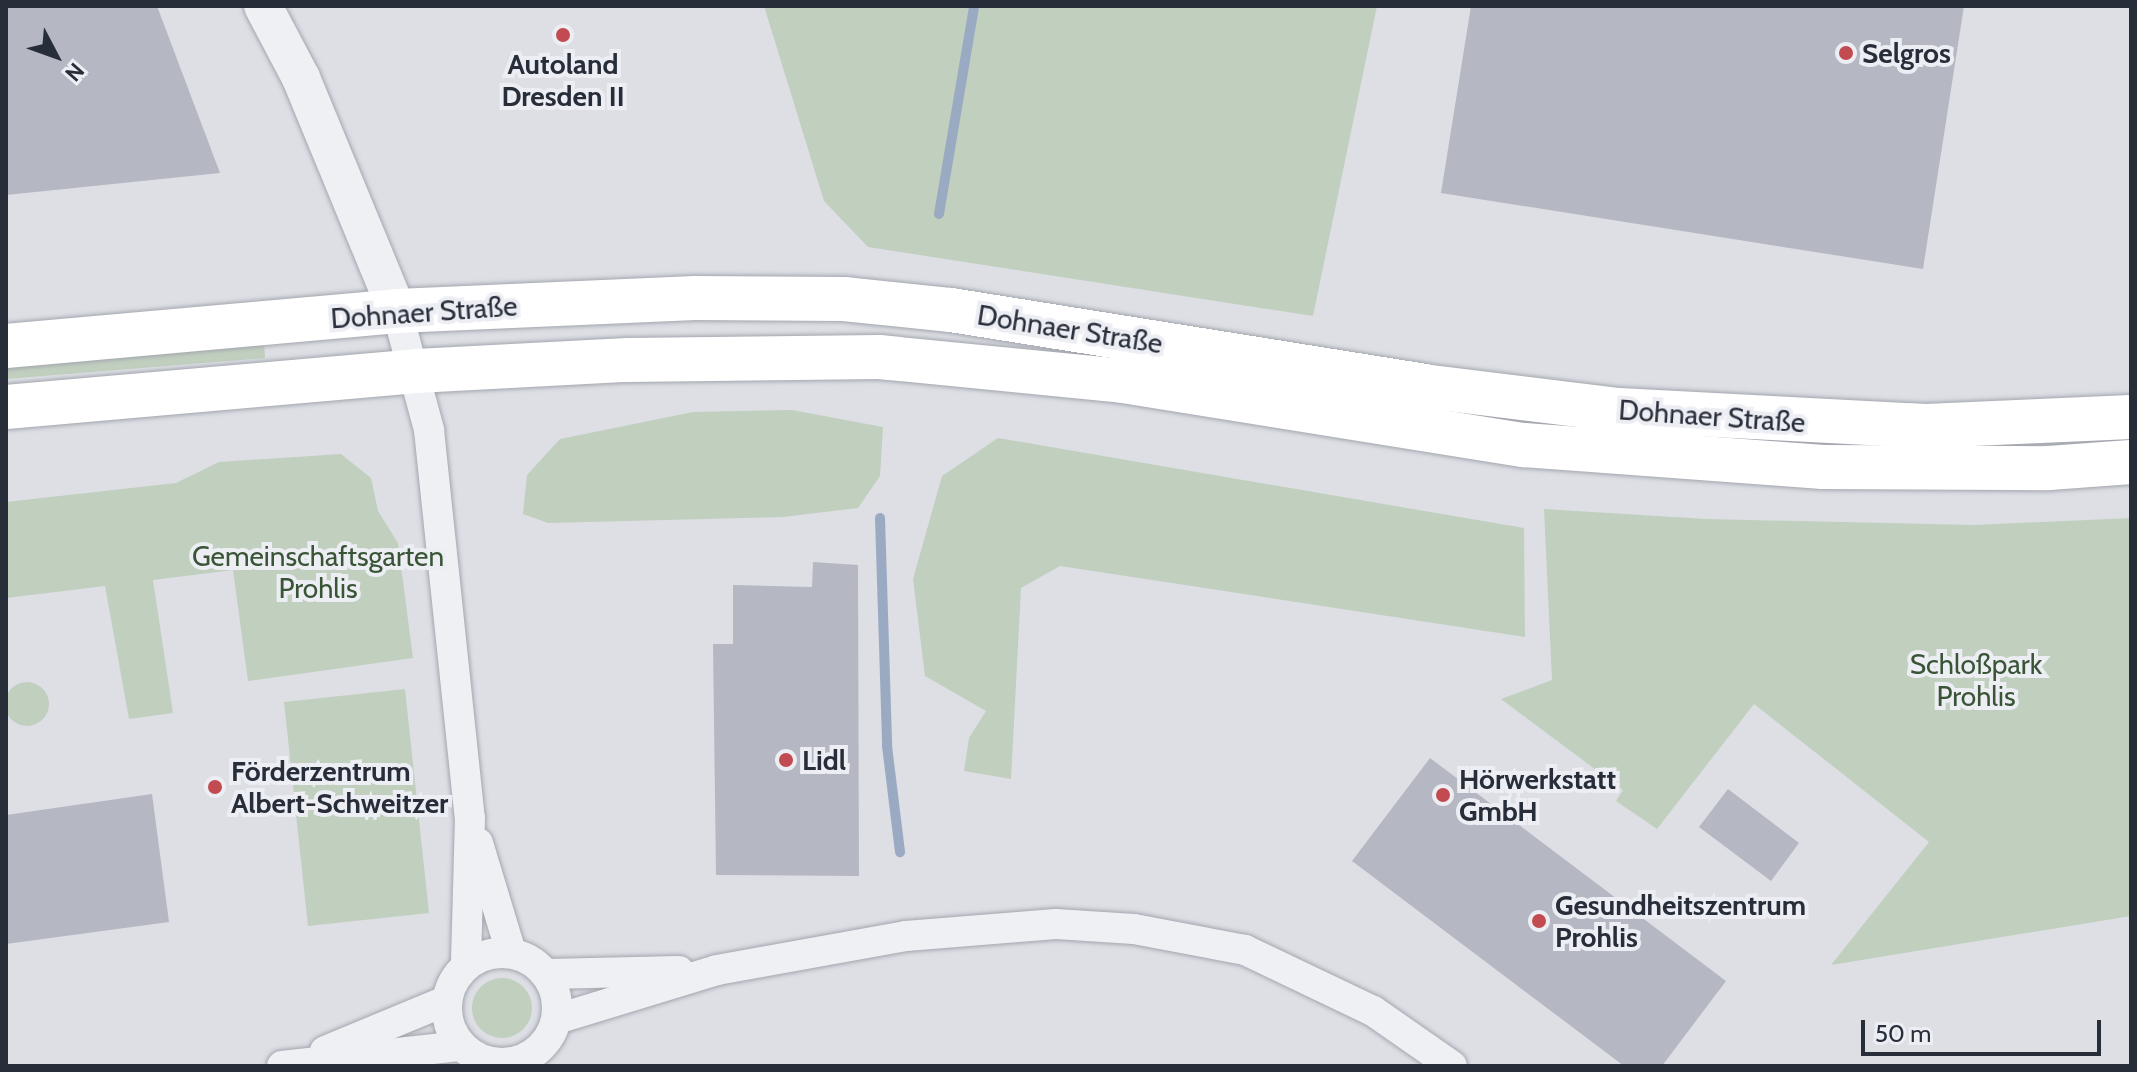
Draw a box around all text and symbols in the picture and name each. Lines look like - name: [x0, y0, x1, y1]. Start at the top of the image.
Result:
- north arrow: [16, 16, 96, 96]
- marker: Autoland Dresden II: [554, 26, 572, 44]
- place label: Selgros: [1862, 36, 1951, 70]
- marker: Selgros: [1837, 44, 1855, 62]
- place label: Autoland Dresden II: [501, 47, 625, 113]
- text: N: [59, 57, 90, 87]
- street label: Dohnaer Straße: [329, 289, 519, 335]
- street label: Dohnaer Straße: [975, 298, 1165, 360]
- street label: Dohnaer Straße: [1617, 393, 1807, 439]
- park label: Gemeinschaftsgarten Prohlis: [192, 539, 444, 605]
- park label: Schloßpark Prohlis: [1910, 647, 2042, 713]
- place label: Lidl: [802, 743, 846, 777]
- marker: Lidl: [777, 751, 795, 769]
- place label: Förderzentrum Albert-Schweitzer: [231, 754, 448, 820]
- place label: Hörwerkstatt GmbH: [1459, 762, 1616, 828]
- marker: Förderzentrum Albert-Schweitzer: [206, 778, 224, 796]
- marker: Hörwerkstatt GmbH: [1434, 786, 1452, 804]
- place label: Gesundheitszentrum Prohlis: [1555, 888, 1806, 954]
- marker: Gesundheitszentrum Prohlis: [1530, 912, 1548, 930]
- scale bar: [1865, 1004, 2105, 1054]
- text: 50 m: [1875, 1019, 1931, 1048]

